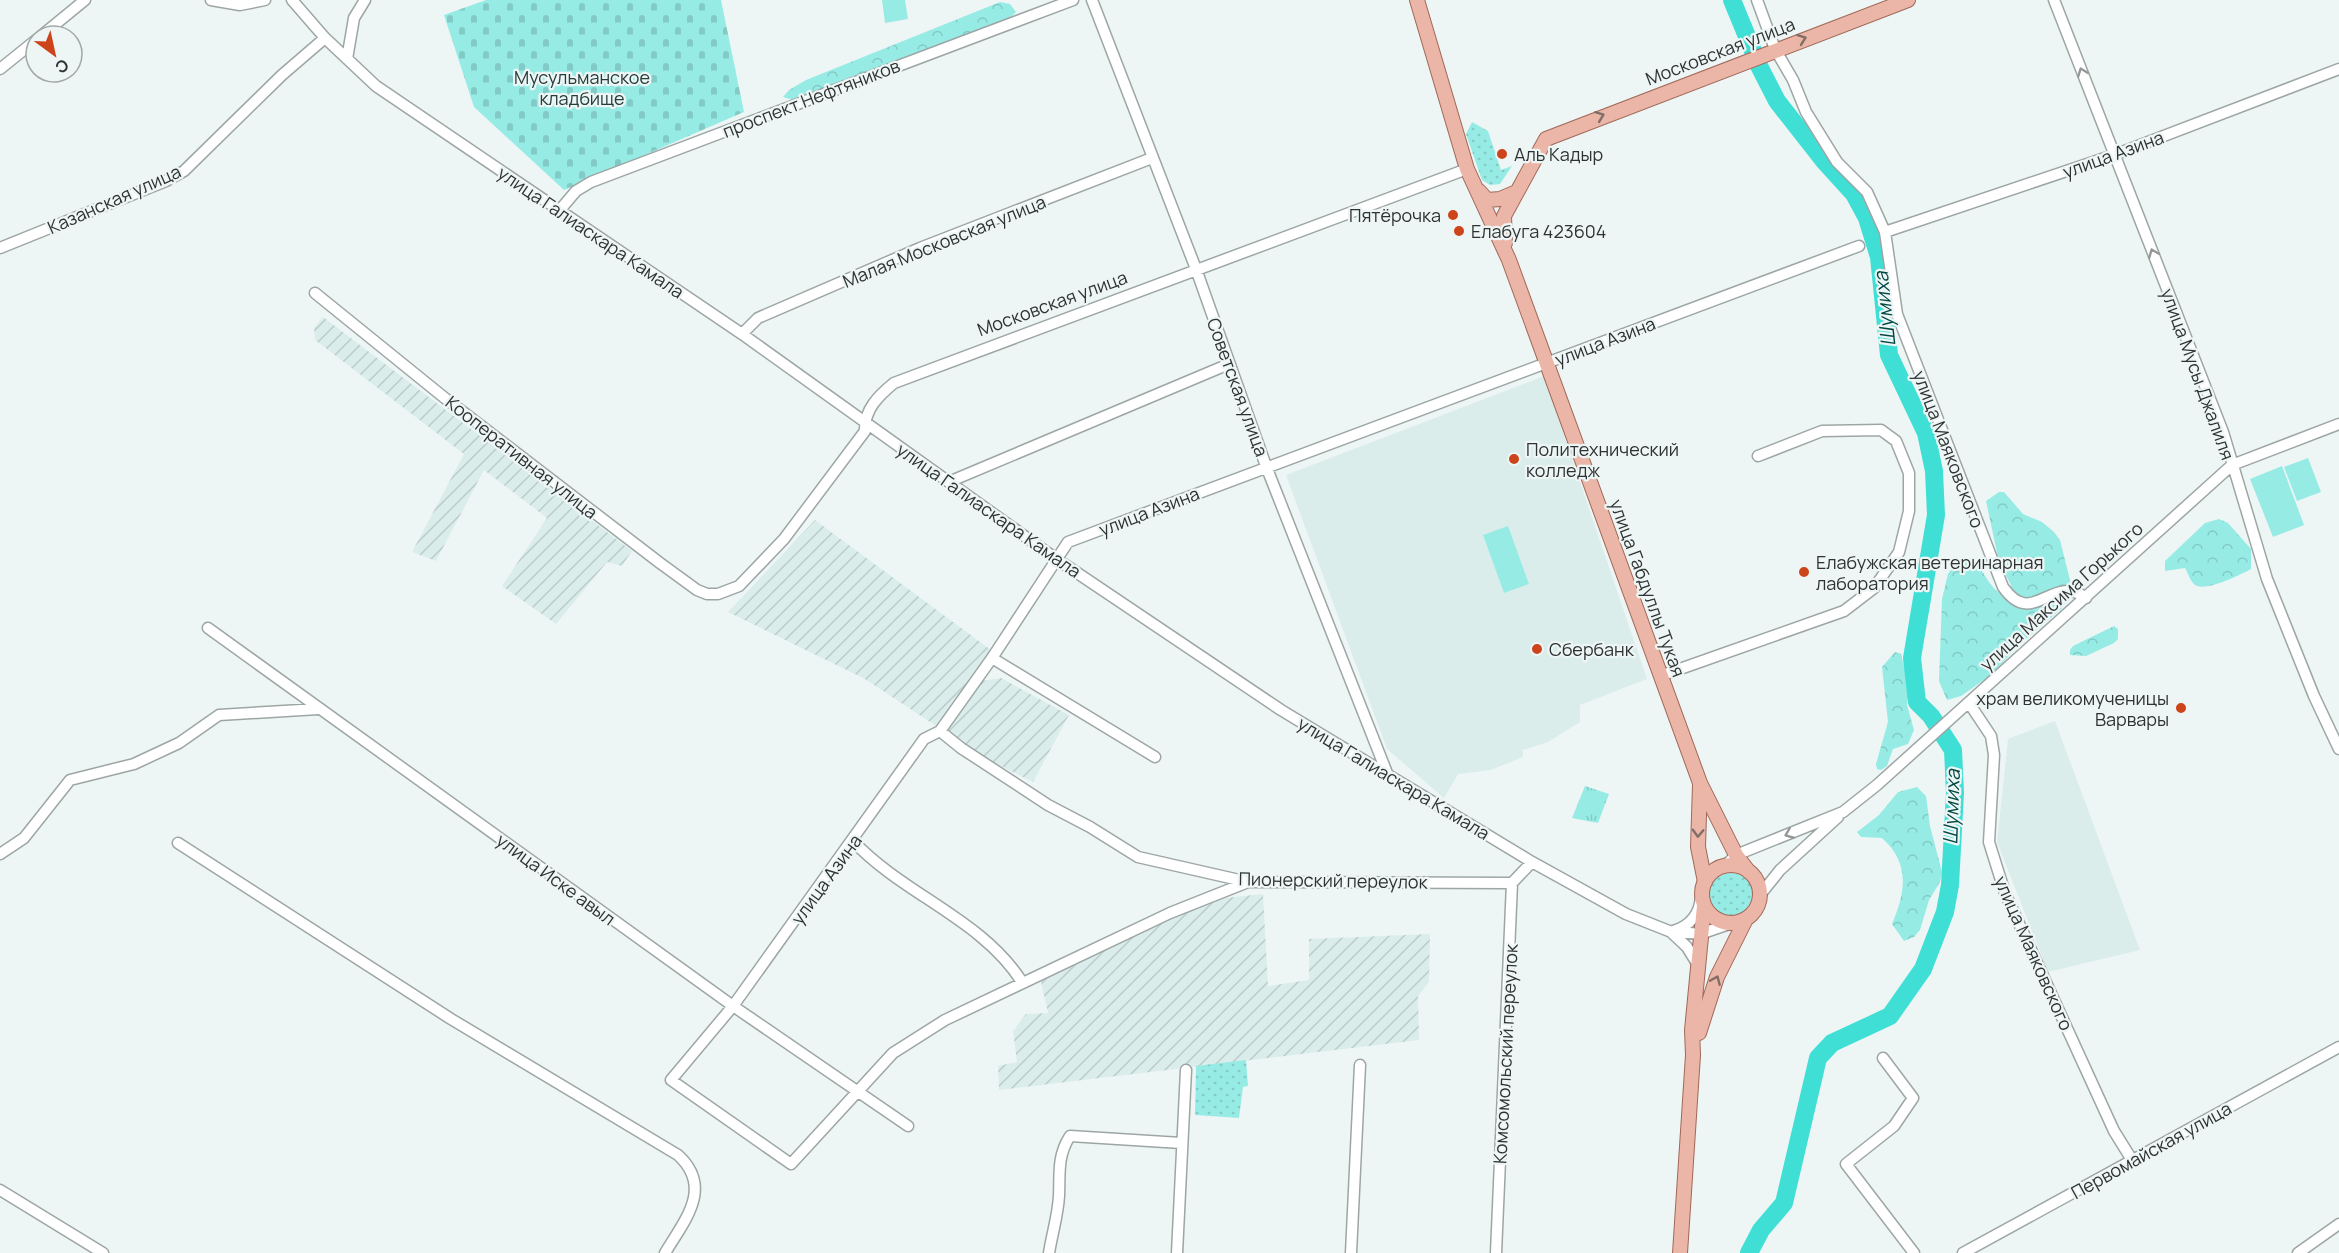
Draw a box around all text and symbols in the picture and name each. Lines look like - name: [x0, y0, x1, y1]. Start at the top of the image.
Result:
- street label: Московская улица: [1642, 11, 1798, 91]
- north arrow: [24, 24, 84, 84]
- one-way arrow: [1796, 34, 1806, 47]
- street label: проспект Нефтяников: [719, 53, 903, 143]
- text: С: [51, 54, 73, 79]
- park label: Мусульманское кладбище: [514, 65, 650, 110]
- one-way arrow: [2077, 67, 2089, 78]
- one-way arrow: [1594, 111, 1605, 124]
- street label: улица Азина: [2059, 125, 2167, 183]
- place label: Аль Кадыр: [1514, 142, 1603, 166]
- marker: Аль Кадыр: [1495, 147, 1509, 161]
- street label: Казанская улица: [43, 159, 185, 239]
- street label: улица Галиаскара Камала: [493, 161, 689, 303]
- street label: Малая Московская улица: [839, 189, 1049, 293]
- place label: Пятёрочка: [1349, 203, 1441, 227]
- marker: Пятёрочка: [1446, 208, 1460, 222]
- place label: Елабуга 423604: [1471, 219, 1606, 243]
- marker: Елабуга 423604: [1452, 224, 1466, 238]
- one-way arrow: [2148, 248, 2160, 259]
- street label: Московская улица: [974, 265, 1130, 341]
- water label: Шумиха: [1867, 269, 1901, 348]
- street label: улица Мусы Джалиля: [2156, 285, 2240, 463]
- street label: улица Азина: [1551, 311, 1659, 371]
- street label: Советская улица: [1202, 314, 1274, 460]
- street label: улица Маяковского: [1908, 367, 1990, 531]
- street label: Кооперативная улица: [441, 390, 603, 524]
- street label: улица Галиаскара Камала: [892, 437, 1086, 583]
- place label: Политехнический колледж: [1526, 437, 1679, 482]
- marker: Политехнический колледж: [1507, 452, 1521, 466]
- street label: улица Азина: [1095, 481, 1203, 541]
- street label: улица Габдуллы Тукая: [1605, 496, 1691, 680]
- street label: улица Максима Горького: [1974, 516, 2148, 676]
- place label: Елабужская ветеринарная лаборатория: [1816, 550, 2043, 595]
- marker: Елабужская ветеринарная лаборатория: [1797, 565, 1811, 579]
- place label: Сбербанк: [1549, 637, 1635, 661]
- marker: Сбербанк: [1530, 642, 1544, 656]
- place label: храм великомученицы Варвары: [1976, 686, 2169, 731]
- marker: храм великомученицы Варвары: [2174, 701, 2188, 715]
- street label: улица Галиаскара Камала: [1294, 711, 1494, 845]
- water label: Шумиха: [1936, 768, 1966, 845]
- one-way arrow: [1784, 826, 1795, 839]
- street label: улица Иске авыл: [492, 828, 620, 930]
- one-way arrow: [1692, 828, 1705, 837]
- street label: улица Азина: [785, 829, 867, 929]
- street label: Пионерский переулок: [1238, 866, 1429, 894]
- street label: улица Маяковского: [1989, 872, 2079, 1034]
- street label: Комсомольский переулок: [1487, 942, 1523, 1165]
- one-way arrow: [1709, 975, 1721, 986]
- street label: Первомайская улица: [2067, 1096, 2235, 1204]

